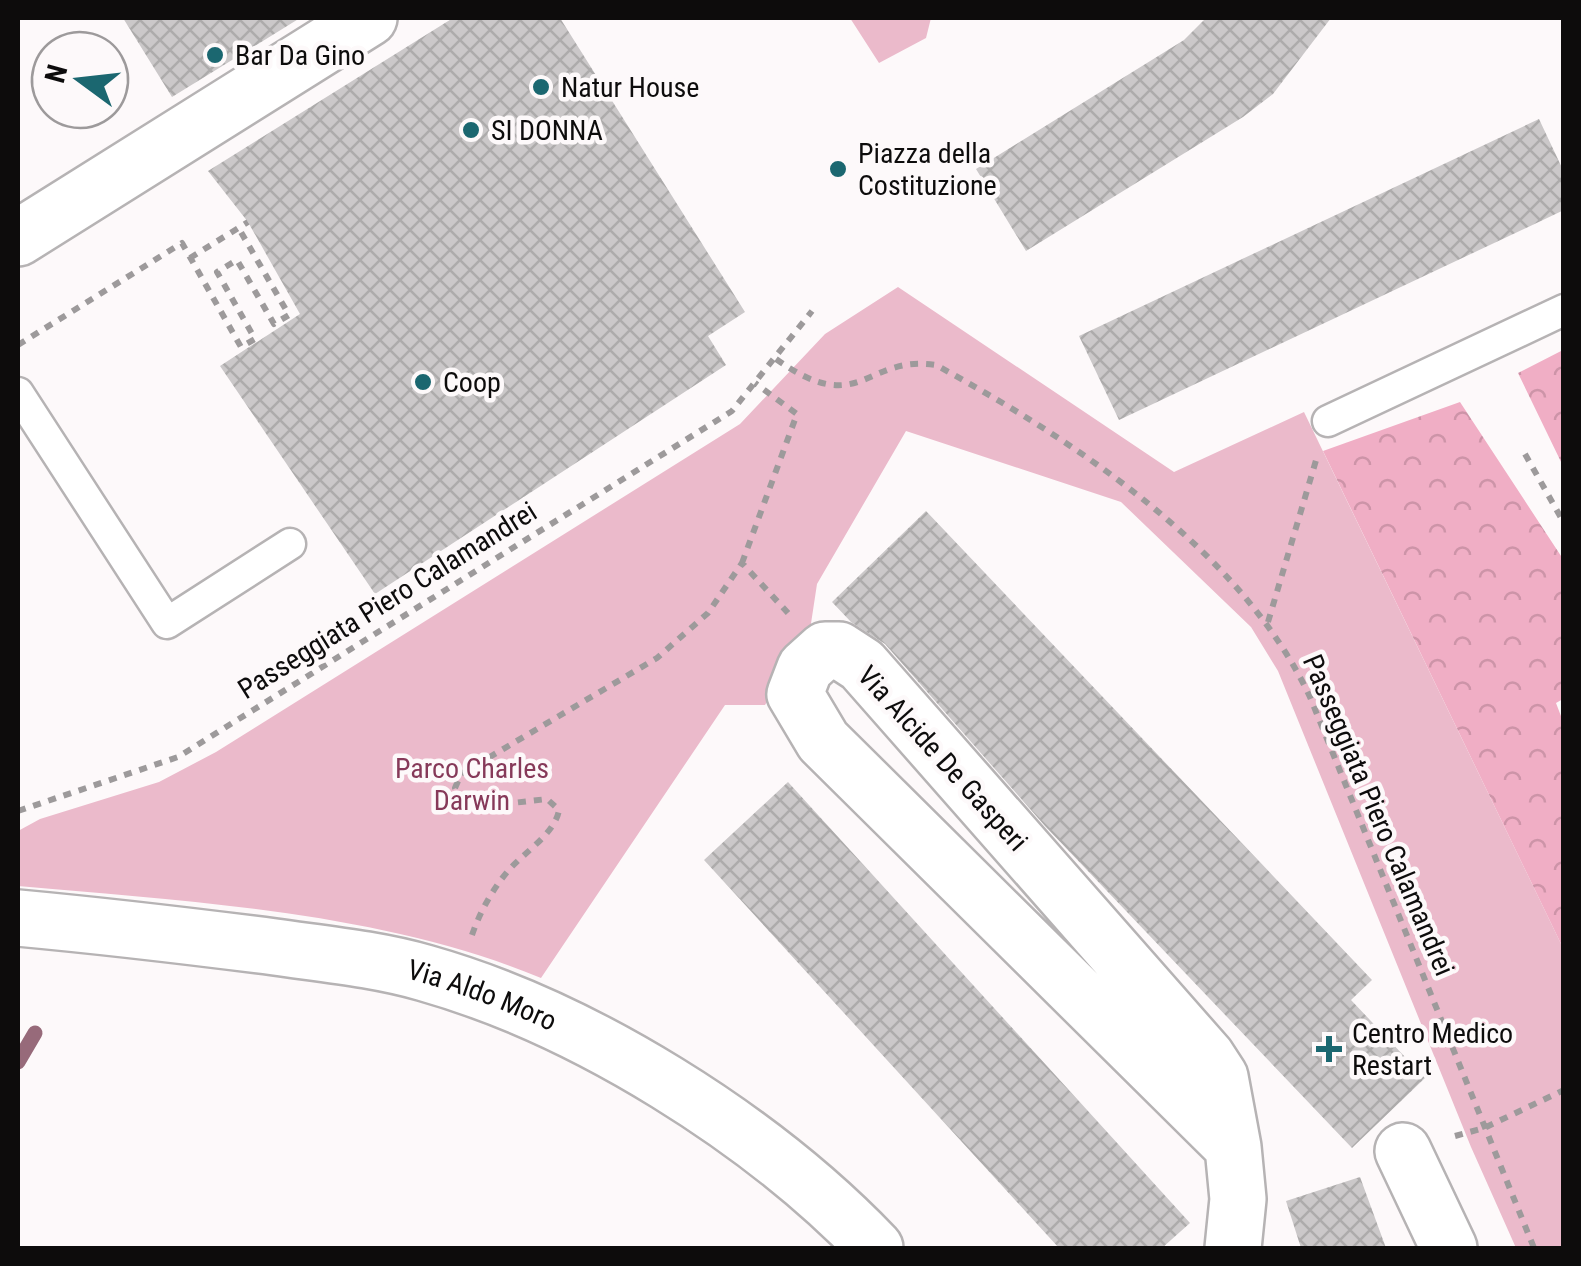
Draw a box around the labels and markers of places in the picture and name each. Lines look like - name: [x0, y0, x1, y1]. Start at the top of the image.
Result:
- place label: Bar Da Gino: [235, 39, 365, 72]
- marker: Bar Da Gino: [204, 44, 226, 66]
- place label: Natur House: [561, 71, 699, 104]
- marker: Natur House: [530, 76, 552, 98]
- place label: SI DONNA: [491, 114, 603, 147]
- marker: SI DONNA: [460, 119, 482, 141]
- place label: Piazza della Costituzione: [858, 137, 997, 202]
- marker: Piazza della Costituzione: [827, 158, 849, 180]
- place label: Coop: [443, 366, 501, 399]
- marker: Coop: [412, 371, 434, 393]
- place label: Centro Medico Restart: [1352, 1017, 1513, 1082]
- marker: Centro Medico Restart: [1316, 1036, 1342, 1062]

